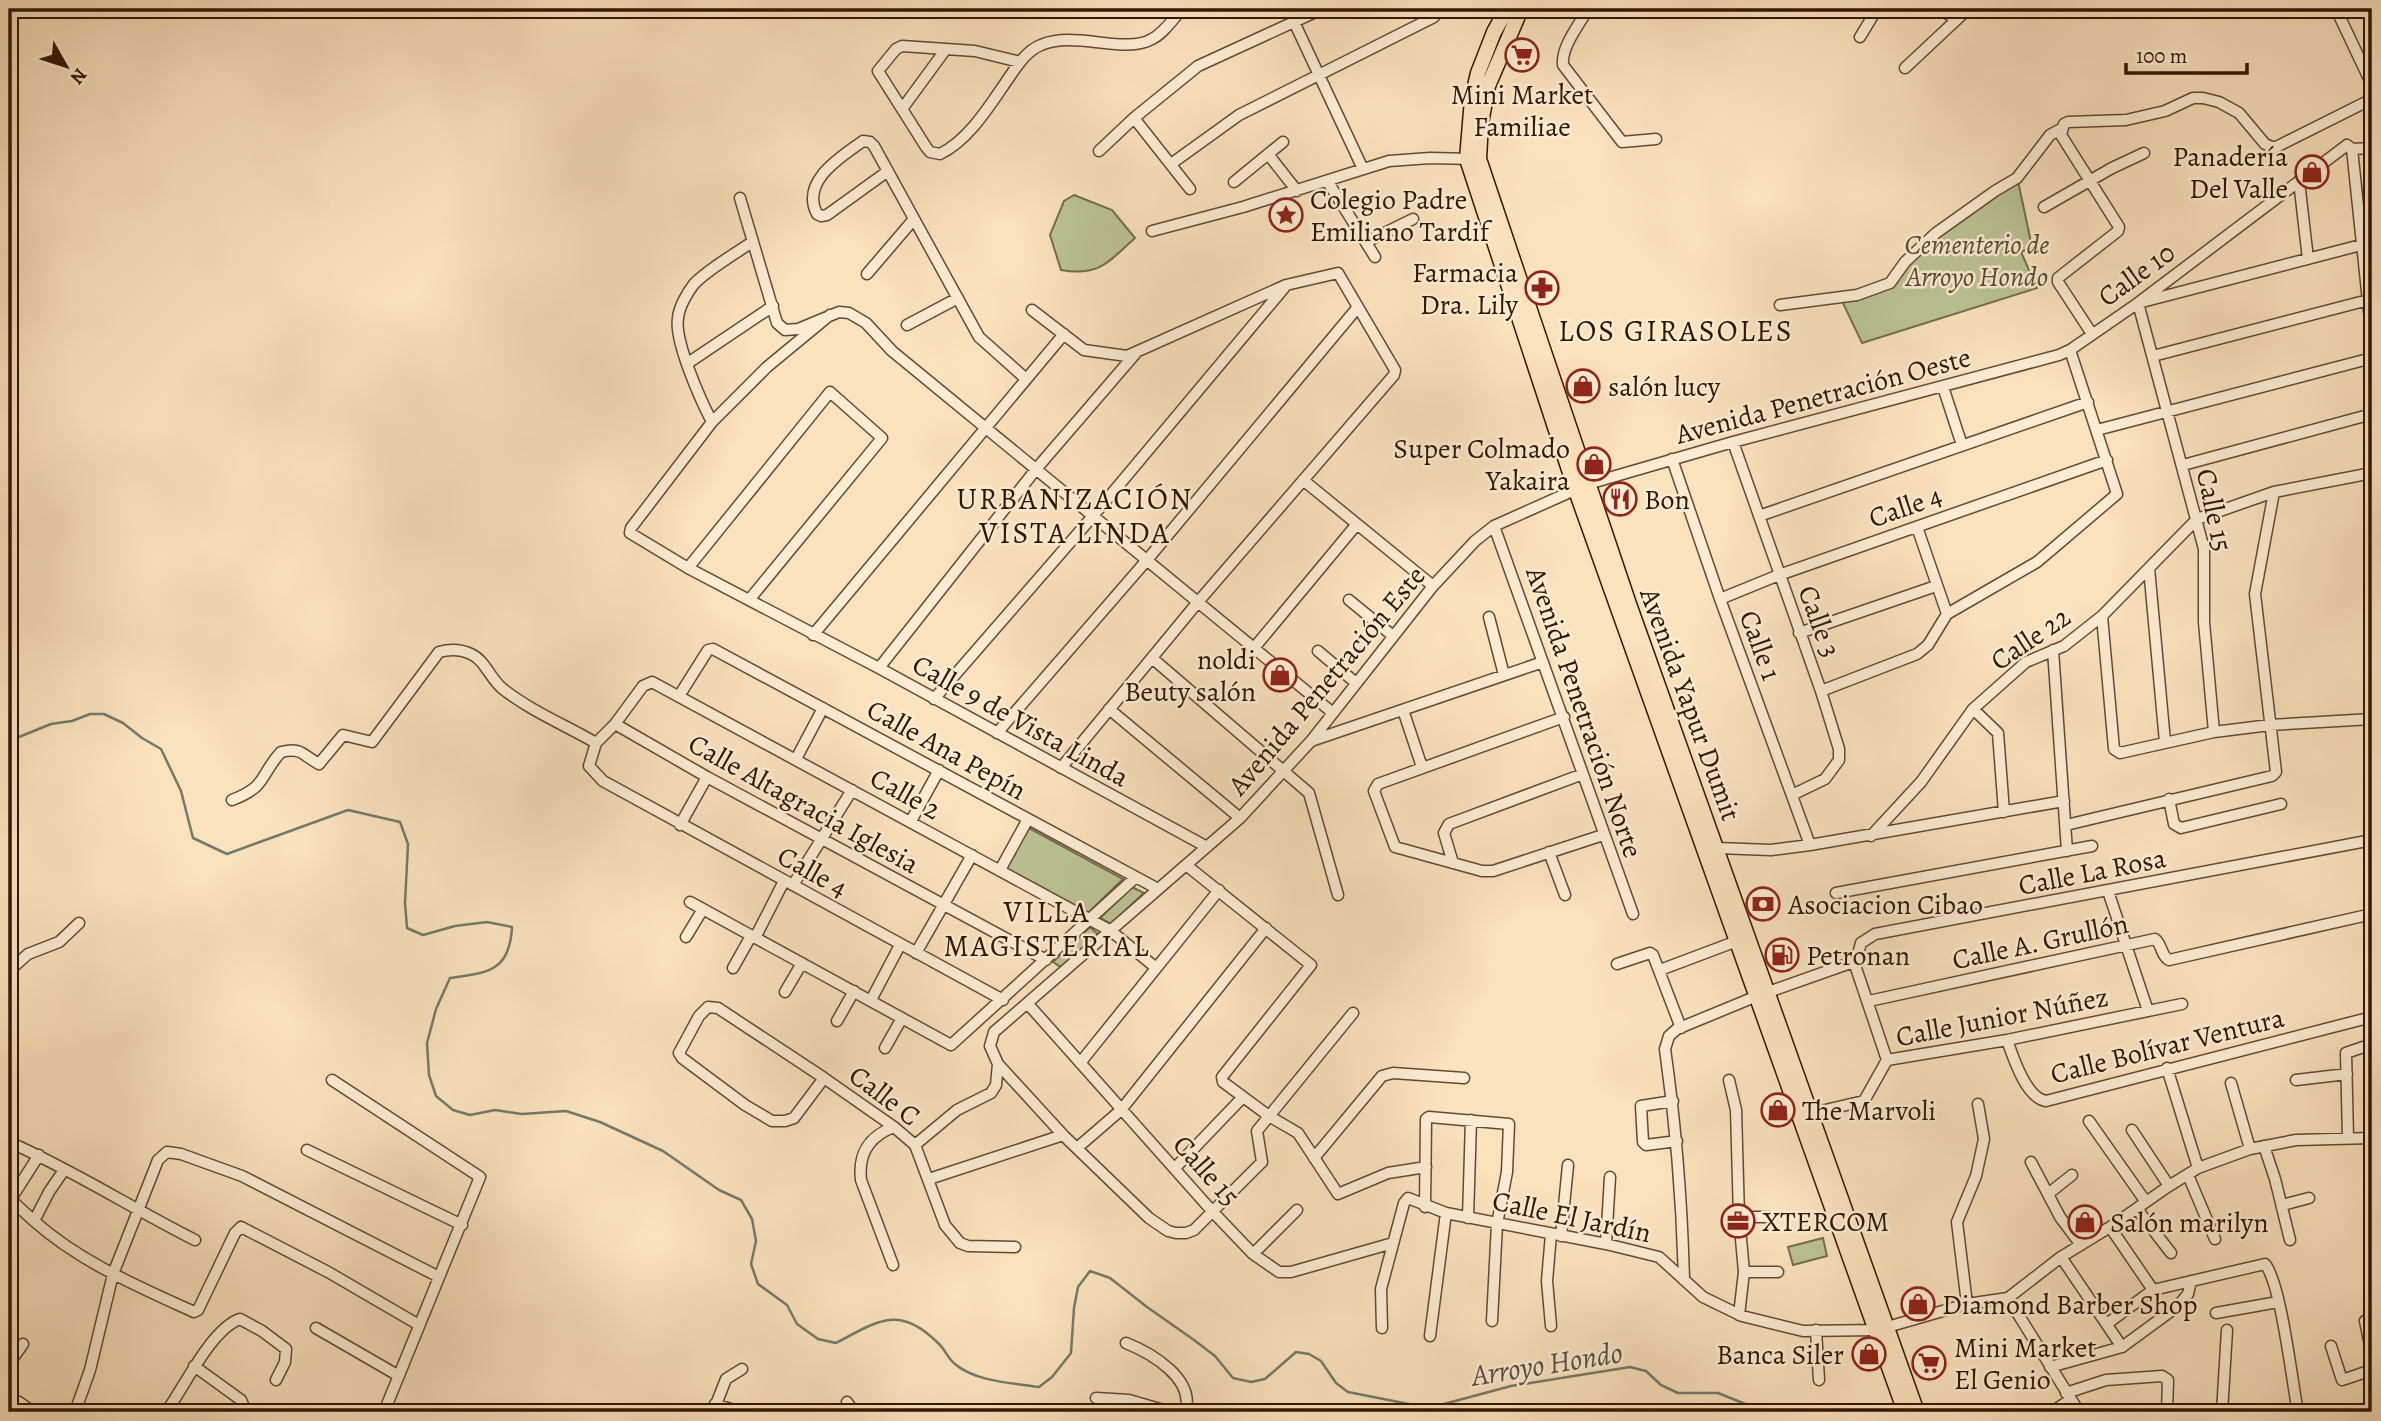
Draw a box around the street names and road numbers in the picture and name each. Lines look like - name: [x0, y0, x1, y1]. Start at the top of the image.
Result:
- street label: Calle 10: [2090, 234, 2183, 316]
- street label: Avenida Penetración Oeste: [1671, 338, 1975, 454]
- street label: Calle 15: [2187, 465, 2241, 555]
- street label: Calle 4: [1864, 477, 1947, 537]
- street label: Avenida Penetración Este: [1219, 558, 1434, 804]
- street label: Avenida Penetración Norte: [1516, 561, 1652, 863]
- street label: Calle 3: [1789, 580, 1850, 663]
- street label: Avenida Yapur Dumit: [1630, 582, 1750, 826]
- street label: Calle 22: [1983, 598, 2078, 679]
- street label: Calle 1: [1730, 605, 1790, 686]
- street label: Calle 9 de Vista Linda: [905, 646, 1136, 796]
- street label: Calle Ana Pepín: [860, 690, 1033, 809]
- street label: Calle Altagracia Iglesia: [681, 725, 926, 883]
- street label: Calle 2: [863, 759, 948, 829]
- street label: Calle 4: [770, 837, 855, 907]
- street label: Calle La Rosa: [2015, 839, 2169, 905]
- street label: Calle A. Grullón: [1949, 905, 2132, 979]
- street label: Calle Junior Núñez: [1893, 978, 2112, 1056]
- street label: Calle Bolívar Ventura: [2046, 999, 2288, 1093]
- street label: Calle C: [841, 1057, 928, 1135]
- street label: Calle 15: [1164, 1127, 1248, 1215]
- street label: Calle El Jardín: [1489, 1182, 1655, 1252]

